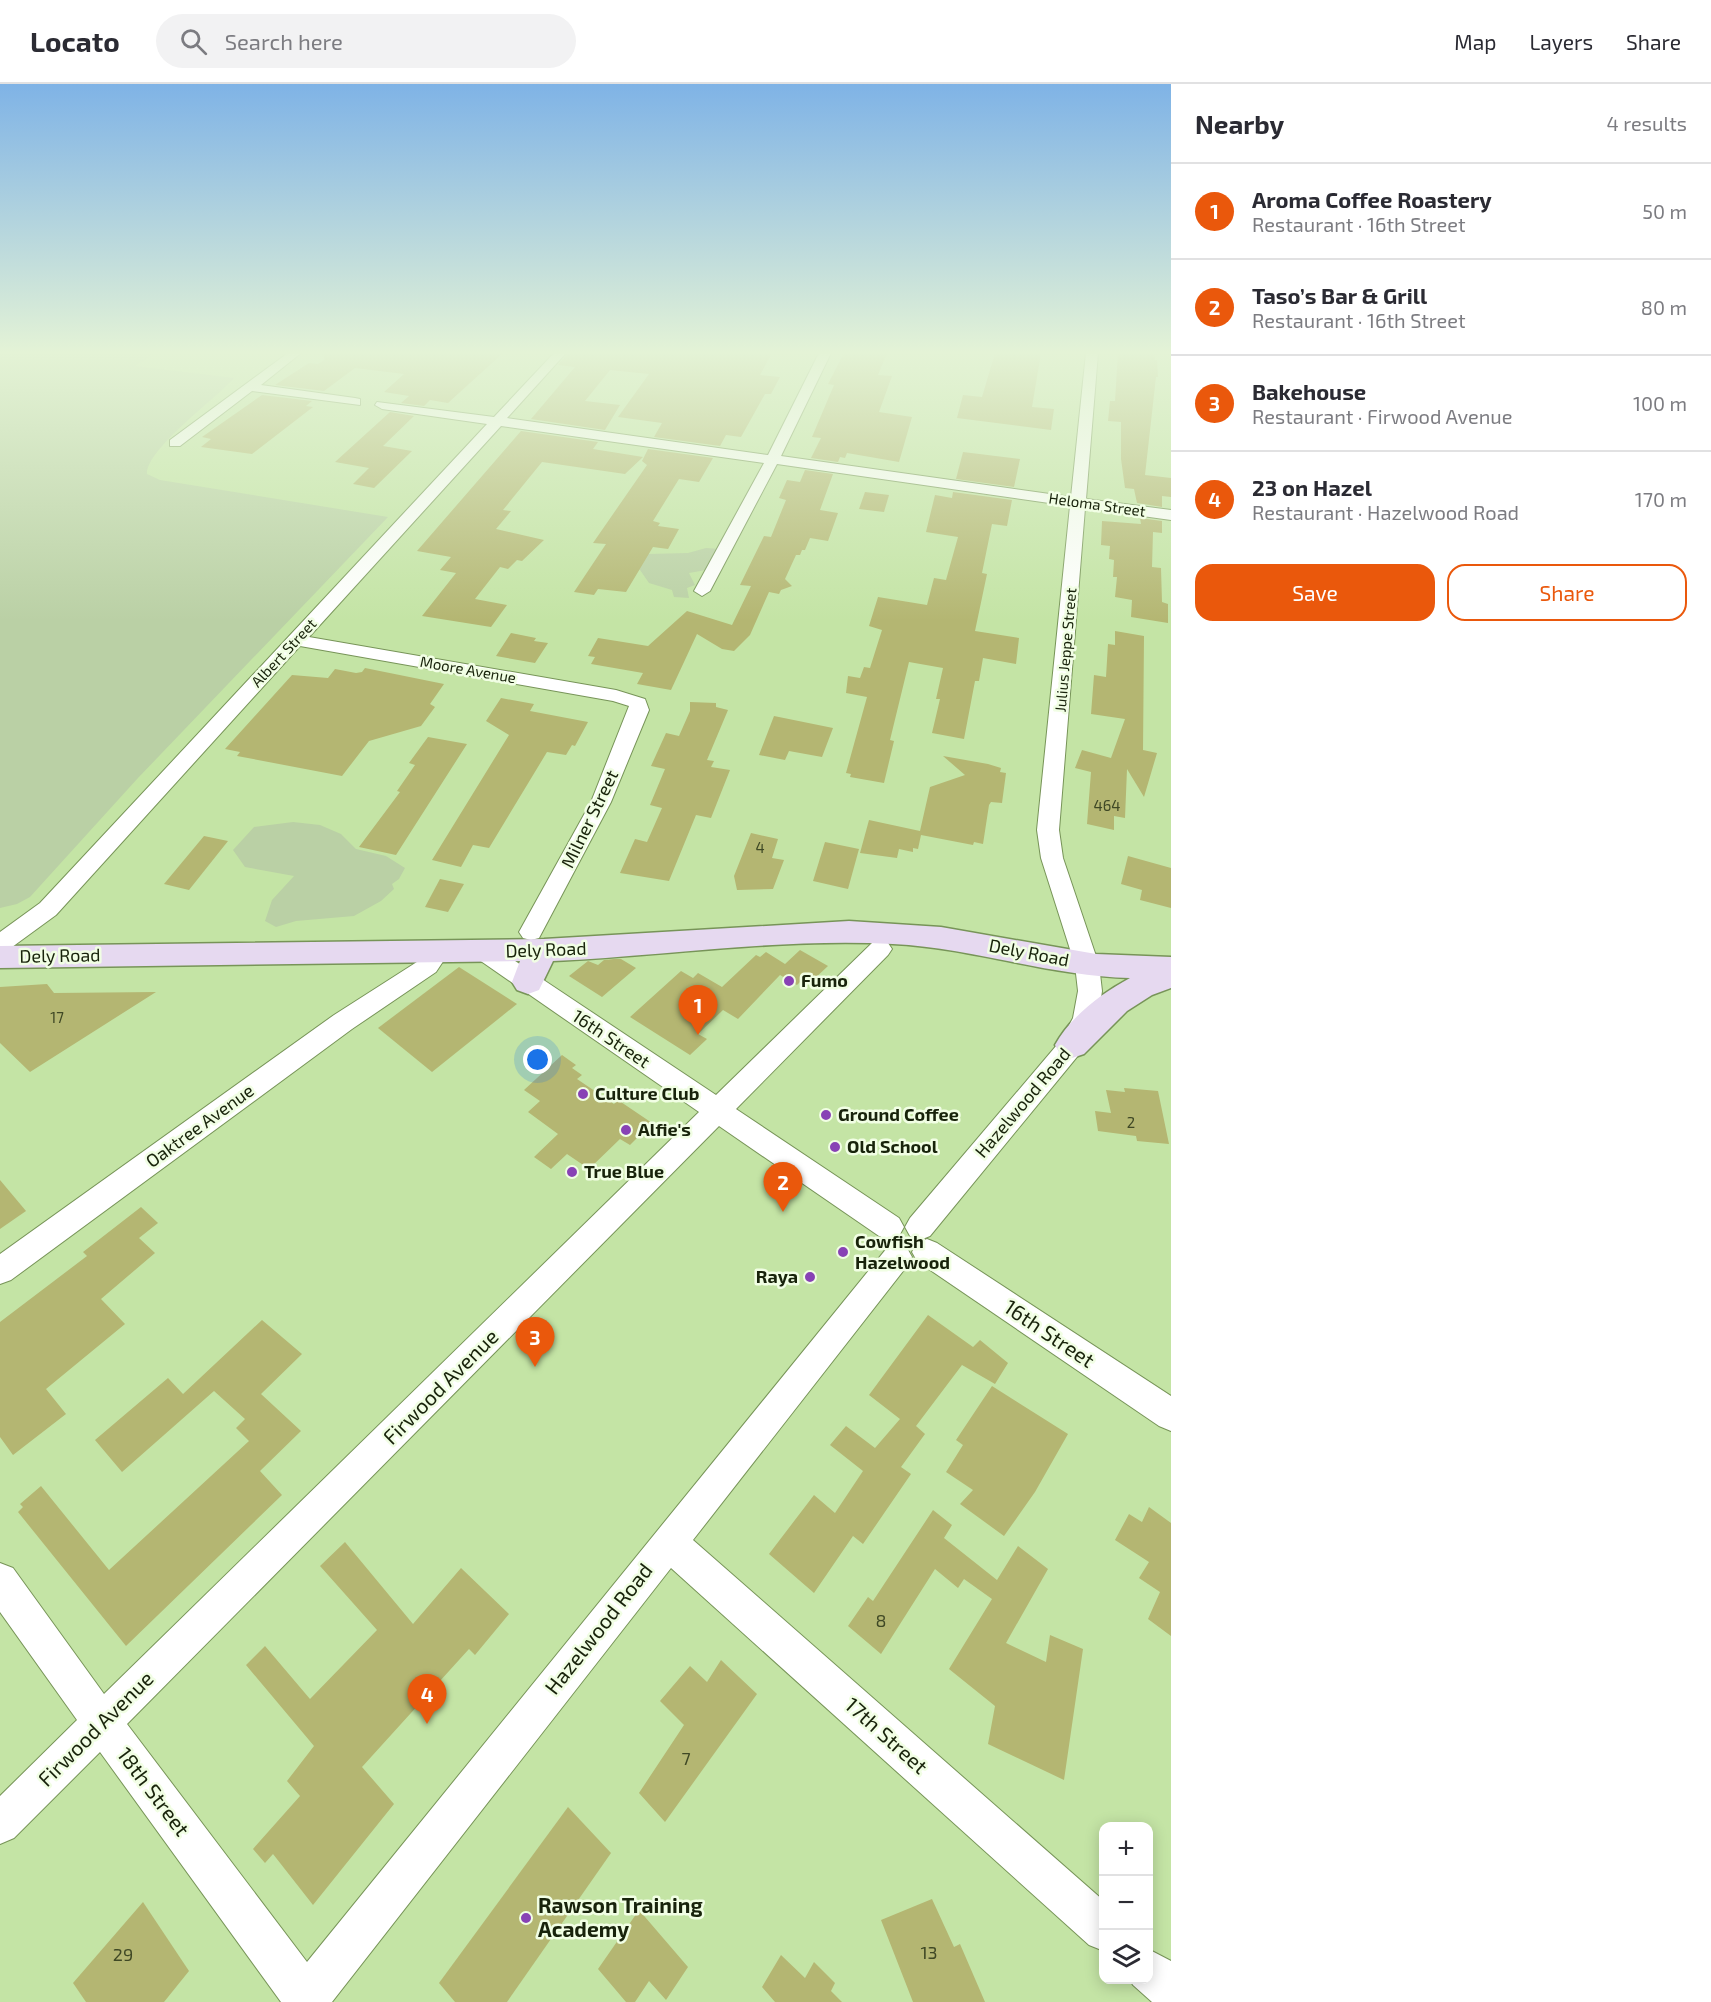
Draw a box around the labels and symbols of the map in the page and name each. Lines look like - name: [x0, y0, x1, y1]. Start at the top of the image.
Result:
- street label: Heloma Street: [1048, 488, 1147, 520]
- street label: Julius Jeppe Street: [1051, 587, 1079, 713]
- street label: Albert Street: [247, 614, 320, 690]
- street label: Moore Avenue: [419, 652, 518, 686]
- street label: Milner Street: [556, 766, 622, 871]
- house number: 464: [1093, 796, 1121, 814]
- house number: 4: [755, 838, 765, 856]
- street label: Dely Road: [987, 933, 1071, 971]
- street label: Dely Road: [505, 937, 587, 961]
- street label: Dely Road: [19, 943, 101, 967]
- place label: Fumo: [801, 969, 848, 991]
- marker: Fumo: [782, 974, 796, 988]
- pin: 1: [678, 986, 718, 1035]
- street label: 16th Street: [569, 1004, 655, 1072]
- house number: 17: [50, 1008, 64, 1026]
- street label: Hazelwood Road: [970, 1043, 1075, 1162]
- your location: [523, 1045, 552, 1074]
- street label: Oaktree Avenue: [141, 1079, 258, 1172]
- place label: Culture Club: [595, 1082, 699, 1104]
- marker: Culture Club: [576, 1087, 590, 1101]
- place label: Ground Coffee: [838, 1103, 959, 1125]
- marker: Ground Coffee: [819, 1108, 833, 1122]
- house number: 2: [1127, 1113, 1135, 1131]
- place label: Alfie's: [638, 1118, 691, 1140]
- marker: Alfie's: [619, 1123, 633, 1137]
- place label: Old School: [847, 1135, 938, 1157]
- marker: Old School: [828, 1140, 842, 1154]
- place label: True Blue: [584, 1160, 664, 1182]
- pin: 2: [764, 1162, 802, 1212]
- marker: True Blue: [565, 1165, 579, 1179]
- place label: Cowfish Hazelwood: [855, 1230, 950, 1273]
- marker: Cowfish Hazelwood: [836, 1245, 850, 1259]
- place label: Raya: [756, 1265, 798, 1287]
- marker: Raya: [803, 1270, 817, 1284]
- street label: 16th Street: [1000, 1293, 1100, 1372]
- pin: 3: [516, 1318, 554, 1367]
- street label: Firwood Avenue: [377, 1323, 503, 1449]
- street label: Hazelwood Road: [539, 1557, 657, 1699]
- house number: 8: [876, 1609, 886, 1631]
- street label: Firwood Avenue: [32, 1665, 158, 1791]
- pin: 4: [408, 1674, 446, 1724]
- street label: 17th Street: [841, 1691, 933, 1778]
- street label: 18th Street: [113, 1742, 196, 1840]
- house number: 7: [681, 1747, 691, 1769]
- place label: Rawson Training Academy: [538, 1892, 703, 1942]
- marker: Rawson Training Academy: [519, 1911, 533, 1925]
- house number: 13: [920, 1941, 938, 1963]
- house number: 29: [113, 1943, 133, 1965]

